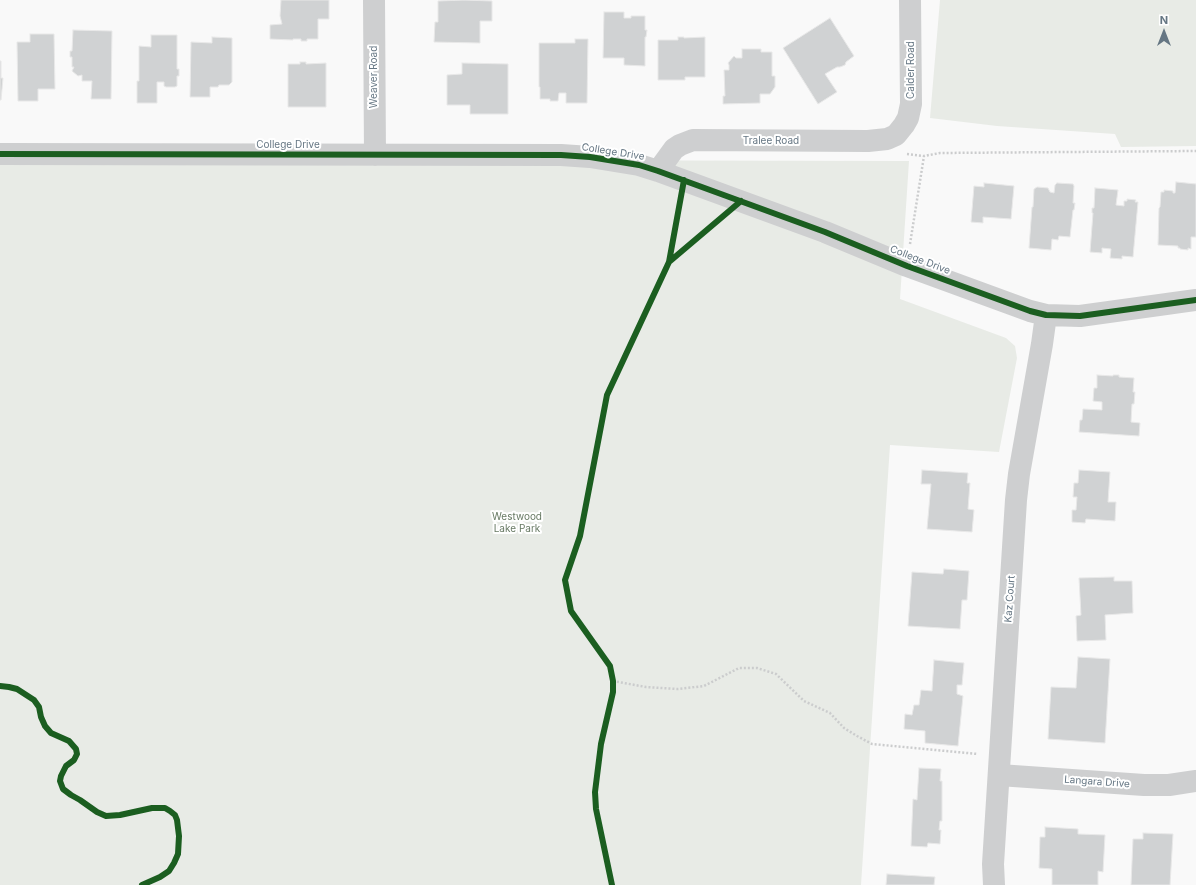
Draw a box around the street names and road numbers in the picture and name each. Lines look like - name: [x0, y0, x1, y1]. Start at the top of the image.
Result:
- street label: Calder Road: [905, 41, 917, 99]
- street label: Weaver Road: [368, 46, 380, 108]
- street label: Tralee Road: [743, 135, 799, 147]
- street label: College Drive: [256, 139, 320, 151]
- street label: College Drive: [581, 141, 645, 163]
- street label: College Drive: [888, 243, 952, 277]
- street label: Kaz Court: [1002, 575, 1018, 623]
- street label: Langara Drive: [1064, 774, 1130, 790]

